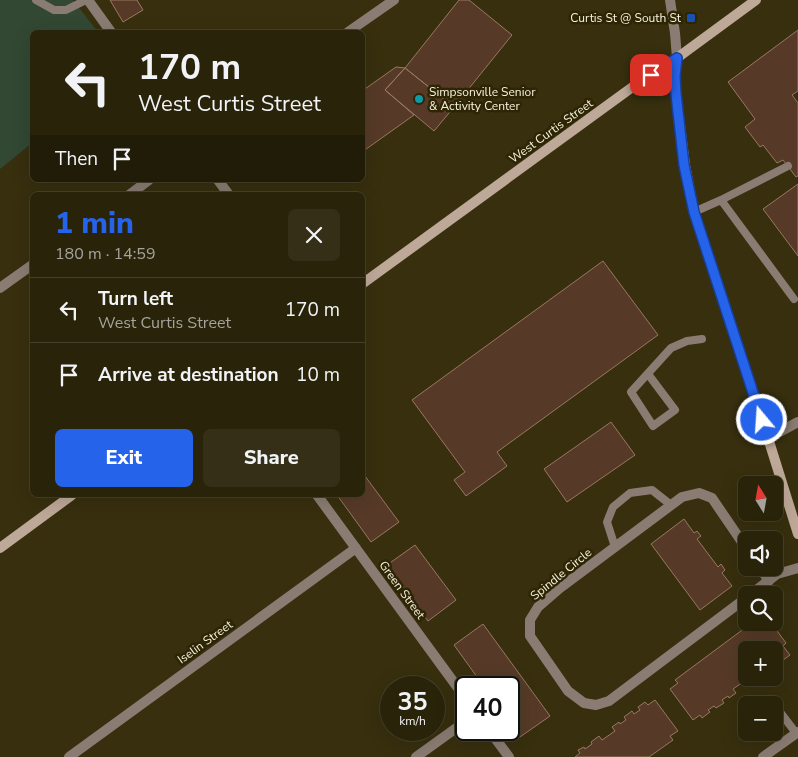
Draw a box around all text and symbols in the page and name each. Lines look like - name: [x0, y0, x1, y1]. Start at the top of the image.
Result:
- place label: Curtis St @ South St: [570, 10, 682, 26]
- marker: Curtis St @ South St: [685, 12, 697, 24]
- text: 170 m: [138, 44, 241, 91]
- icon: left: [55, 50, 120, 115]
- pin: [630, 54, 672, 96]
- icon: arrive: [637, 61, 665, 89]
- place label: Simpsonville Senior & Activity Center: [429, 84, 536, 114]
- text: West Curtis Street: [138, 89, 321, 119]
- marker: Simpsonville Senior & Activity Center: [413, 93, 425, 105]
- street label: West Curtis Street: [506, 95, 597, 167]
- icon: arrive: [108, 145, 136, 173]
- text: Then: [55, 146, 98, 172]
- text: 1 min: [55, 203, 134, 244]
- button: close: [288, 209, 340, 261]
- text: 180 m · 14:59: [55, 243, 156, 265]
- text: Turn left: [98, 286, 173, 312]
- icon: left: [55, 296, 83, 324]
- text: 170 m: [285, 297, 340, 323]
- text: West Curtis Street: [98, 312, 231, 334]
- icon: arrive: [55, 361, 83, 389]
- text: Arrive at destination: [98, 362, 279, 388]
- text: 10 m: [296, 362, 340, 388]
- position arrow: [735, 393, 787, 445]
- button: Exit: [55, 429, 193, 487]
- button: Share: [203, 429, 340, 487]
- north arrow: [738, 476, 782, 521]
- map controls: [738, 476, 783, 741]
- button: sound: [738, 531, 783, 576]
- street label: Spindle Circle: [527, 544, 595, 604]
- street label: Green Street: [375, 558, 429, 623]
- button: search: [738, 586, 783, 631]
- street label: Iselin Street: [174, 616, 236, 667]
- button: +: [738, 641, 783, 686]
- speed limit sign: 40: [455, 676, 520, 741]
- text: 35: [397, 685, 428, 719]
- button: −: [738, 696, 783, 741]
- text: km/h: [399, 713, 426, 729]

